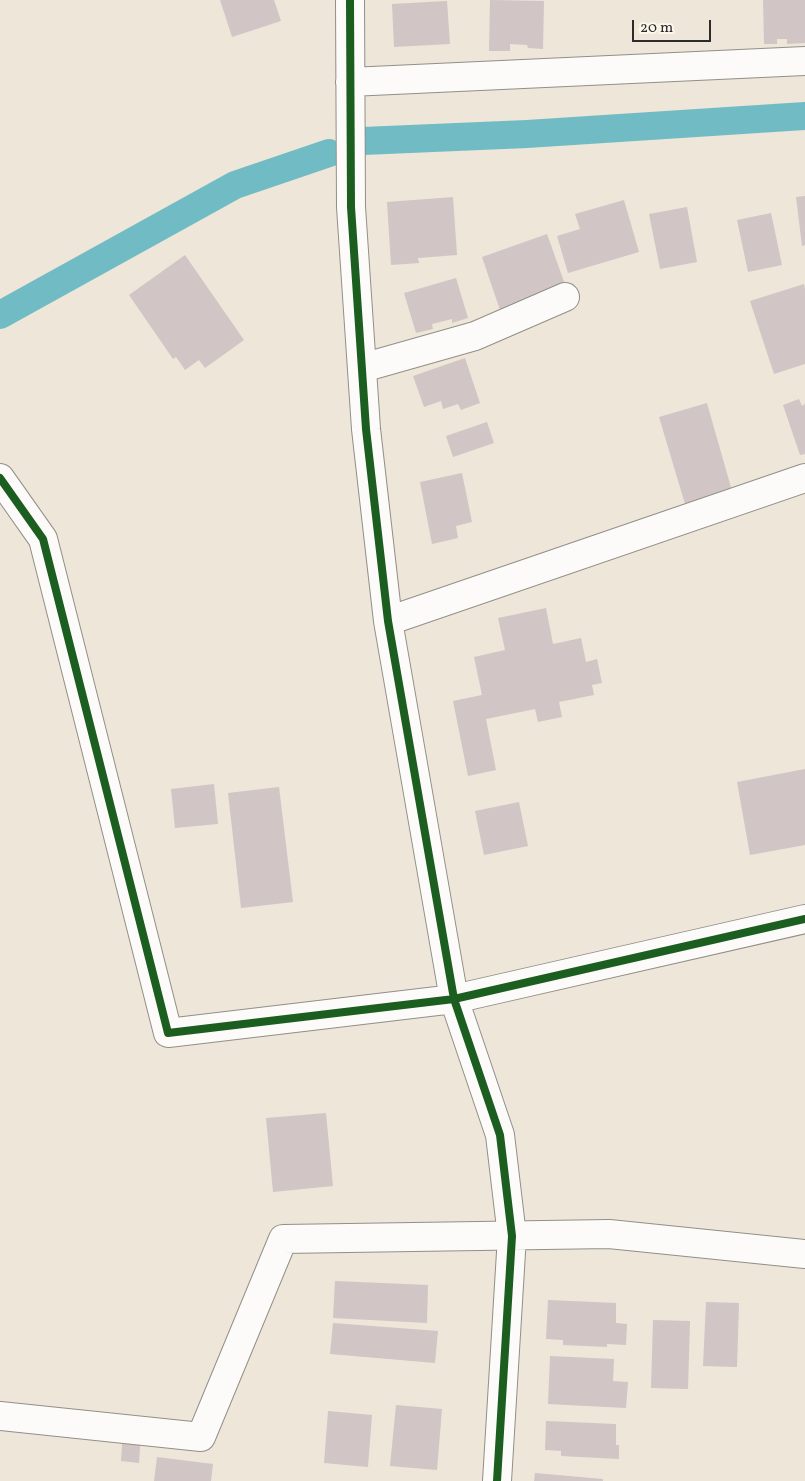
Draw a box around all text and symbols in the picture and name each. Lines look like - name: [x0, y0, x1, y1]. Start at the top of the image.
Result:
- scale bar: [635, 10, 714, 42]
- text: 20 m: [640, 18, 673, 39]

